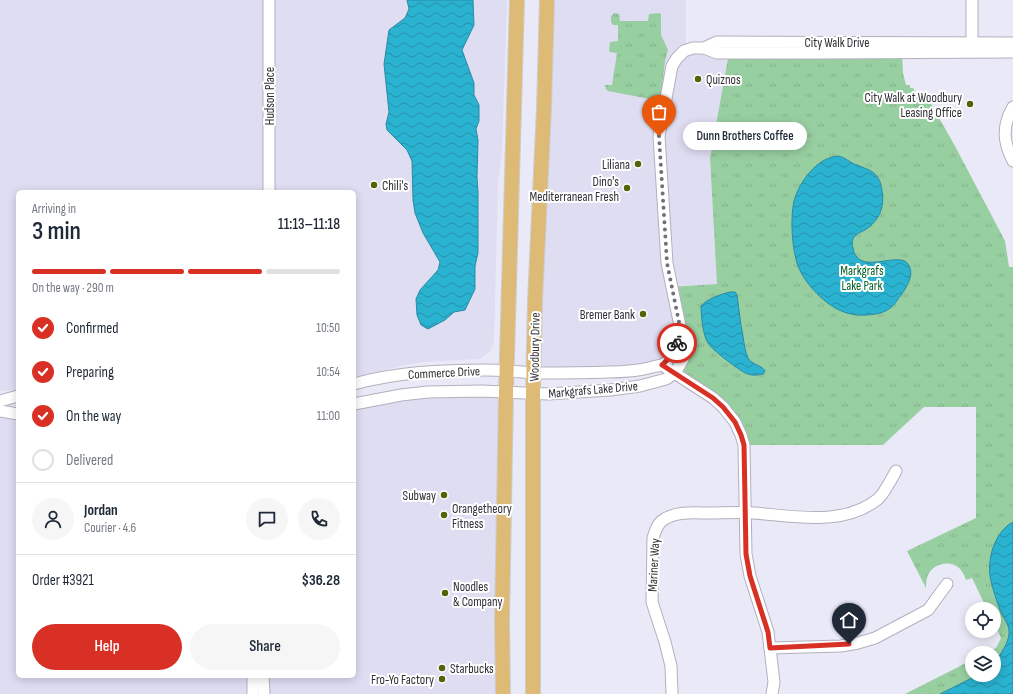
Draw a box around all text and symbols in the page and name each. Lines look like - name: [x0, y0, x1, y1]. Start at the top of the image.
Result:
- street label: City Walk Drive: [804, 35, 870, 51]
- street label: Hudson Place: [262, 67, 278, 125]
- place label: Quiznos: [706, 72, 741, 88]
- marker: Quiznos: [693, 74, 703, 84]
- place label: City Walk at Woodbury Leasing Office: [864, 90, 962, 121]
- pin: [642, 95, 676, 136]
- marker: City Walk at Woodbury Leasing Office: [965, 99, 975, 109]
- icon: bag: [648, 101, 670, 123]
- callout: Dunn Brothers Coffee: [683, 122, 807, 150]
- text: Dunn Brothers Coffee: [696, 128, 794, 144]
- place label: Liliana: [602, 157, 630, 173]
- marker: Liliana: [633, 159, 643, 169]
- place label: Dino's Mediterranean Fresh: [530, 174, 619, 205]
- place label: Chili's: [382, 178, 408, 194]
- marker: Chili's: [369, 180, 379, 190]
- marker: Dino's Mediterranean Fresh: [622, 183, 632, 193]
- text: Arriving in: [32, 201, 76, 217]
- text: 11:13–11:18: [278, 215, 340, 234]
- text: 3 min: [32, 216, 81, 247]
- park label: Markgrafs Lake Park: [840, 263, 884, 294]
- text: On the way · 290 m: [32, 280, 114, 296]
- place label: Bremer Bank: [580, 307, 635, 323]
- marker: Bremer Bank: [638, 309, 648, 319]
- street label: Woodbury Drive: [526, 312, 544, 382]
- icon: check: [32, 317, 54, 339]
- text: Confirmed: [66, 319, 119, 338]
- text: 10:50: [316, 320, 340, 336]
- courier: [657, 323, 697, 363]
- icon: bike: [666, 332, 688, 354]
- icon: check: [32, 361, 54, 383]
- text: Preparing: [66, 363, 114, 382]
- street label: Commerce Drive: [408, 363, 481, 383]
- text: 10:54: [317, 364, 340, 380]
- street label: Markgrafs Lake Drive: [548, 378, 639, 402]
- icon: check: [32, 405, 54, 427]
- text: On the way: [66, 407, 121, 426]
- text: 11:00: [317, 408, 340, 424]
- text: Delivered: [66, 451, 113, 470]
- place label: Subway: [403, 488, 436, 504]
- marker: Subway: [439, 490, 449, 500]
- button: person: [32, 498, 74, 540]
- button: chat: [246, 498, 288, 540]
- button: phone: [298, 498, 340, 540]
- text: Jordan: [84, 501, 118, 520]
- place label: Orangetheory Fitness: [452, 501, 512, 532]
- marker: Orangetheory Fitness: [439, 510, 449, 520]
- text: Courier · 4.6: [84, 520, 136, 536]
- street label: Mariner Way: [645, 538, 663, 592]
- text: Order #3921: [32, 571, 94, 590]
- text: $36.28: [301, 571, 340, 590]
- place label: Noodles & Company: [453, 579, 502, 610]
- marker: Noodles & Company: [440, 588, 450, 598]
- map controls: [965, 602, 1001, 682]
- button: locate: [965, 602, 1001, 638]
- pin: [832, 603, 866, 644]
- icon: home: [838, 609, 860, 631]
- button: Help: [32, 624, 182, 670]
- button: Share: [190, 624, 340, 670]
- button: layers: [965, 646, 1001, 682]
- place label: Starbucks: [450, 661, 494, 677]
- marker: Starbucks: [437, 663, 447, 673]
- place label: Fro-Yo Factory: [371, 672, 434, 688]
- marker: Fro-Yo Factory: [437, 674, 447, 684]

